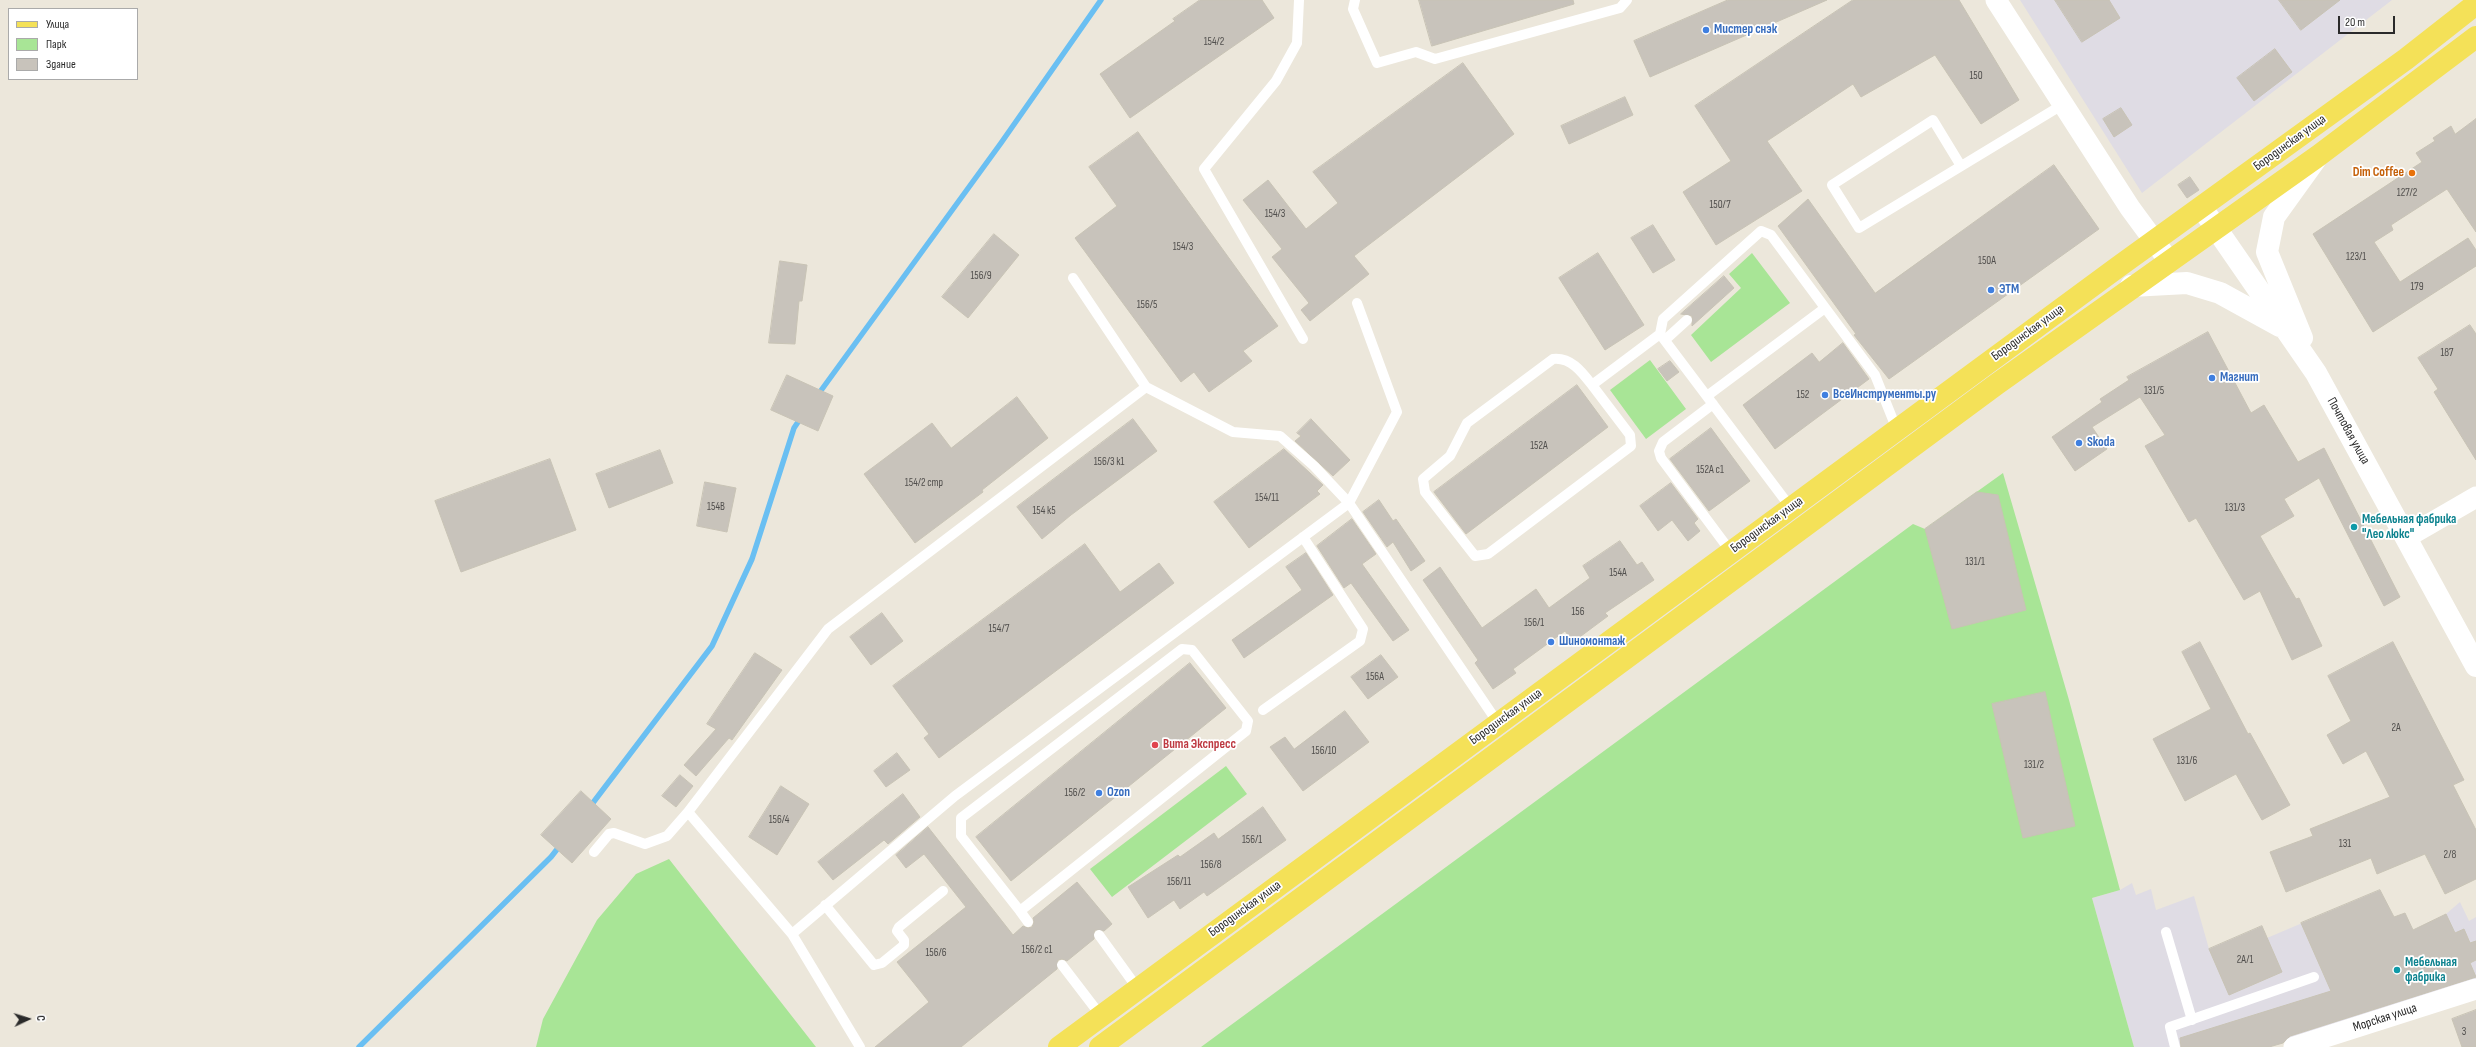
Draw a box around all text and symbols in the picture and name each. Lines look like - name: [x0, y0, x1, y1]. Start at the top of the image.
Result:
- legend: [8, 8, 138, 80]
- scale bar: [2340, 8, 2397, 34]
- text: 20 m: [2345, 15, 2365, 30]
- text: Улица: [46, 17, 69, 32]
- place label: Мистер снэк: [1714, 22, 1777, 38]
- marker: Мистер снэк: [1701, 25, 1711, 35]
- house number: 154/2: [1204, 35, 1224, 49]
- text: Парк: [46, 37, 66, 52]
- text: Здание: [46, 57, 76, 72]
- house number: 150: [1969, 69, 1983, 83]
- street label: Бородинская улица: [2251, 112, 2329, 174]
- place label: Dim Coffee: [2353, 165, 2404, 181]
- marker: Dim Coffee: [2407, 168, 2417, 178]
- house number: 127/2: [2397, 186, 2417, 200]
- house number: 150/7: [1709, 198, 1731, 212]
- house number: 154/3: [1265, 207, 1285, 221]
- house number: 154/3: [1173, 240, 1193, 254]
- house number: 123/1: [2346, 250, 2366, 264]
- house number: 150А: [1978, 254, 1996, 268]
- house number: 156/9: [970, 269, 992, 283]
- house number: 179: [2410, 280, 2424, 294]
- place label: ЭТМ: [1999, 282, 2019, 298]
- marker: ЭТМ: [1986, 285, 1996, 295]
- house number: 156/5: [1137, 298, 1157, 312]
- street label: Бородинская улица: [1989, 302, 2067, 364]
- house number: 187: [2440, 346, 2454, 360]
- place label: Магнит: [2220, 370, 2259, 386]
- marker: Магнит: [2207, 373, 2217, 383]
- house number: 131/5: [2144, 384, 2164, 398]
- place label: ВсеИнструменты.ру: [1833, 387, 1936, 403]
- house number: 152: [1797, 388, 1809, 402]
- marker: ВсеИнструменты.ру: [1820, 390, 1830, 400]
- street label: Почтовая улица: [2323, 395, 2373, 467]
- place label: Skoda: [2087, 435, 2115, 451]
- marker: Skoda: [2074, 438, 2084, 448]
- house number: 152А: [1530, 439, 1548, 453]
- house number: 156/3 к1: [1094, 455, 1124, 469]
- house number: 152А с1: [1696, 463, 1724, 477]
- house number: 154/2 стр: [905, 476, 943, 490]
- house number: 154/11: [1255, 491, 1279, 505]
- street label: Бородинская улица: [1728, 494, 1806, 556]
- house number: 154В: [707, 500, 725, 514]
- house number: 131/3: [2225, 501, 2245, 515]
- house number: 154 к5: [1032, 504, 1056, 518]
- place label: Мебельная фабрика "Лео люкс": [2362, 512, 2456, 543]
- marker: Мебельная фабрика "Лео люкс": [2349, 522, 2359, 532]
- house number: 131/1: [1965, 555, 1985, 569]
- house number: 154А: [1609, 566, 1627, 580]
- house number: 156: [1571, 605, 1585, 619]
- house number: 156/1: [1524, 616, 1544, 630]
- house number: 154/7: [989, 622, 1009, 636]
- place label: Шиномонтаж: [1559, 634, 1625, 650]
- marker: Шиномонтаж: [1546, 637, 1556, 647]
- house number: 156А: [1366, 670, 1384, 684]
- street label: Бородинская улица: [1467, 686, 1545, 748]
- house number: 2А: [2391, 721, 2401, 735]
- place label: Вита Экспресс: [1163, 737, 1236, 753]
- marker: Вита Экспресс: [1150, 740, 1160, 750]
- house number: 156/10: [1311, 744, 1337, 758]
- house number: 131/6: [2177, 754, 2197, 768]
- house number: 131/2: [2024, 758, 2044, 772]
- place label: Ozon: [1107, 785, 1130, 801]
- house number: 156/2: [1065, 786, 1085, 800]
- marker: Ozon: [1094, 788, 1104, 798]
- house number: 156/4: [769, 813, 789, 827]
- house number: 156/1: [1242, 833, 1262, 847]
- house number: 131: [2339, 837, 2351, 851]
- house number: 2/8: [2444, 848, 2456, 862]
- house number: 156/8: [1200, 858, 1222, 872]
- house number: 156/11: [1167, 875, 1191, 889]
- street label: Бородинская улица: [1206, 878, 1284, 940]
- house number: 156/2 с1: [1022, 943, 1052, 957]
- house number: 156/6: [925, 946, 947, 960]
- house number: 2А/1: [2237, 953, 2253, 967]
- place label: Мебельная фабрика: [2405, 955, 2457, 986]
- marker: Мебельная фабрика: [2392, 965, 2402, 975]
- north arrow: [8, 999, 48, 1039]
- street label: Морская улица: [2351, 1000, 2419, 1036]
- text: С: [34, 1015, 47, 1021]
- house number: 3: [2462, 1025, 2466, 1039]

